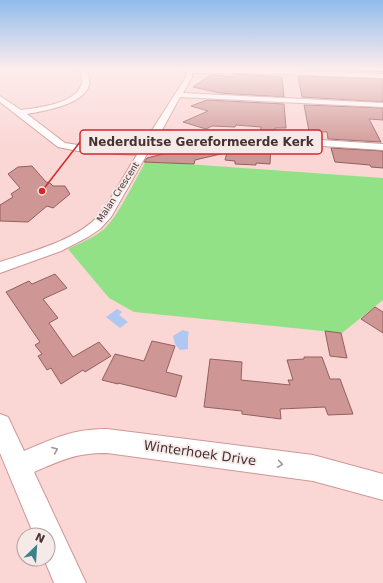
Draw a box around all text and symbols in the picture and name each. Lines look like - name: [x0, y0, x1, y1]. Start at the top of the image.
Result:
- callout: Nederduitse Gereformeerde Kerk: [80, 130, 322, 154]
- text: Nederduitse Gereformeerde Kerk: [88, 135, 315, 149]
- street label: Malan Crescent: [95, 160, 141, 224]
- street label: Winterhoek Drive: [143, 438, 257, 468]
- one-way arrow: [51, 447, 58, 455]
- one-way arrow: [277, 459, 283, 468]
- north arrow: [16, 527, 56, 567]
- text: N: [33, 531, 47, 546]

